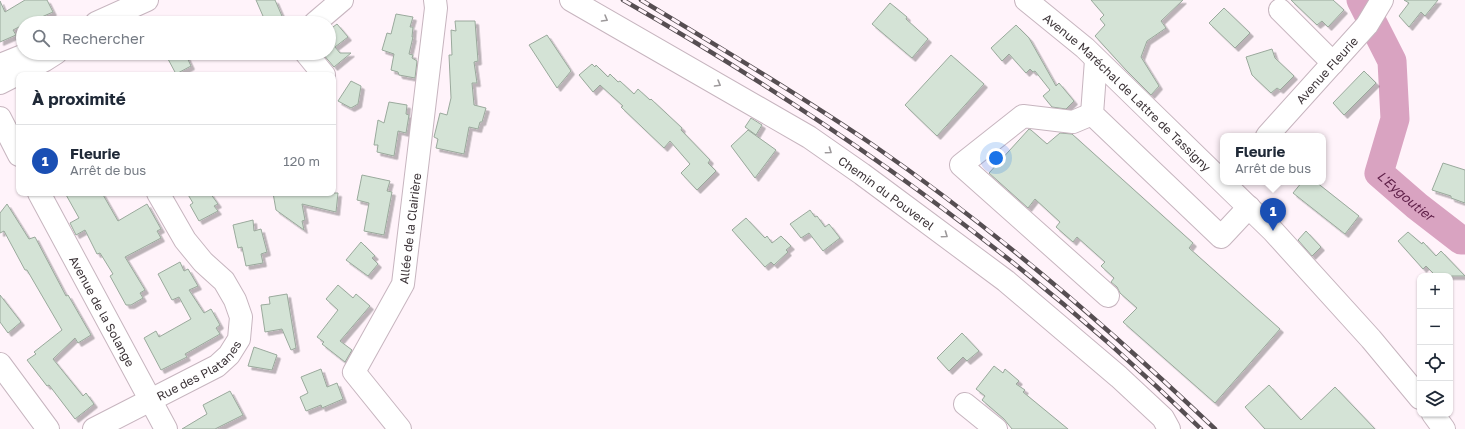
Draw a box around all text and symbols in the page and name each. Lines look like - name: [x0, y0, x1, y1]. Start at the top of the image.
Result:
- street label: Avenue Maréchal de Lattre de Tassigny: [1040, 10, 1215, 174]
- one-way arrow: [601, 15, 608, 22]
- search box: [16, 16, 336, 60]
- icon: search: [30, 27, 52, 49]
- text: Rechercher: [62, 29, 145, 47]
- street label: Avenue Fleurie: [1292, 33, 1361, 107]
- one-way arrow: [713, 79, 721, 86]
- text: À proximité: [32, 88, 126, 109]
- popup: [1220, 133, 1326, 185]
- text: Fleurie: [1235, 142, 1285, 160]
- text: Fleurie: [70, 144, 120, 162]
- one-way arrow: [824, 146, 831, 153]
- your location: [986, 148, 1006, 168]
- street label: Chemin du Pouverel: [836, 152, 938, 233]
- text: 1: [42, 153, 48, 169]
- text: 120 m: [283, 153, 320, 169]
- text: Arrêt de bus: [1235, 160, 1311, 176]
- text: Arrêt de bus: [70, 162, 146, 178]
- water label: L'Eygoutier: [1374, 167, 1439, 225]
- street label: Allée de la Clairière: [396, 172, 424, 285]
- pin: 1: [1260, 198, 1286, 231]
- one-way arrow: [941, 231, 948, 238]
- street label: Avenue de la Solange: [67, 253, 138, 369]
- map controls: [1417, 273, 1453, 417]
- button: +: [1417, 273, 1453, 309]
- button: −: [1417, 309, 1453, 345]
- street label: Rue des Platanes: [154, 337, 244, 403]
- button: locate: [1417, 345, 1453, 381]
- button: layers: [1417, 381, 1453, 417]

